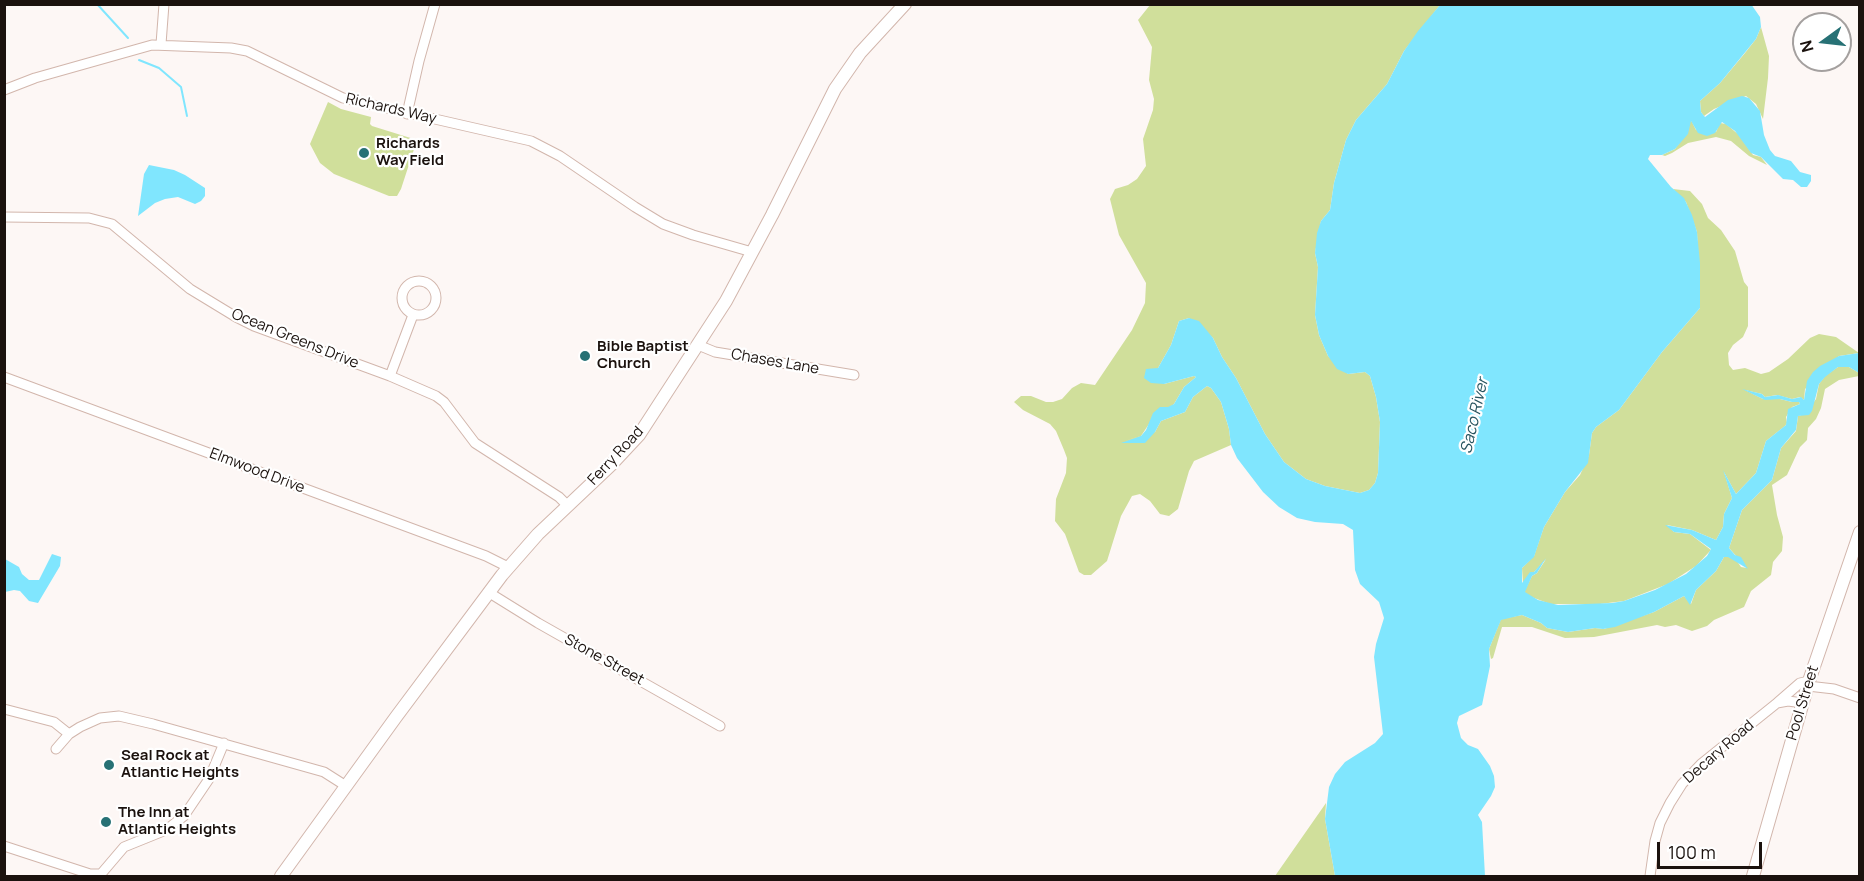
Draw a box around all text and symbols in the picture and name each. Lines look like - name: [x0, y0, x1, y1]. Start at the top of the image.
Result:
- north arrow: [1792, 12, 1852, 72]
- text: N: [1794, 38, 1819, 55]
- street label: Richards Way: [344, 90, 438, 128]
- place label: Richards Way Field: [376, 135, 444, 170]
- marker: Richards Way Field: [357, 146, 371, 160]
- street label: Ocean Greens Drive: [229, 305, 361, 373]
- place label: Bible Baptist Church: [597, 338, 689, 373]
- street label: Chases Lane: [730, 345, 820, 379]
- marker: Bible Baptist Church: [578, 349, 592, 363]
- water label: Saco River: [1457, 376, 1493, 456]
- street label: Ferry Road: [584, 423, 648, 489]
- street label: Elmwood Drive: [207, 445, 307, 497]
- street label: Stone Street: [561, 631, 647, 689]
- street label: Pool Street: [1783, 663, 1823, 743]
- street label: Decary Road: [1680, 717, 1758, 787]
- place label: Seal Rock at Atlantic Heights: [121, 747, 239, 782]
- marker: Seal Rock at Atlantic Heights: [102, 758, 116, 772]
- place label: The Inn at Atlantic Heights: [118, 804, 236, 839]
- marker: The Inn at Atlantic Heights: [99, 815, 113, 829]
- scale bar: [1660, 830, 1765, 868]
- text: 100 m: [1668, 840, 1716, 864]

